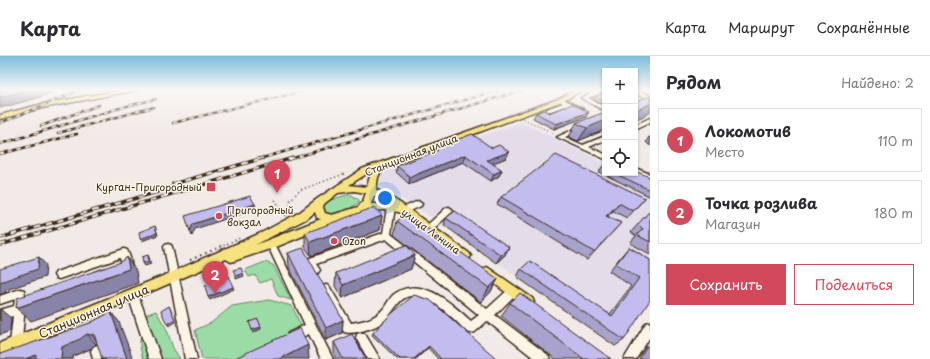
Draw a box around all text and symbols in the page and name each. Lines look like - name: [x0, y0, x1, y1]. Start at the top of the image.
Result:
- text: Карта: [20, 14, 81, 42]
- text: Карта: [665, 17, 706, 38]
- text: Маршрут: [728, 17, 794, 38]
- text: Сохранённые: [816, 17, 910, 38]
- map controls: [602, 68, 638, 176]
- button: +: [602, 68, 638, 104]
- text: Рядом: [666, 69, 721, 95]
- text: Найдено: 2: [841, 73, 914, 92]
- button: −: [602, 104, 638, 140]
- text: Локомотив: [705, 119, 791, 142]
- street label: Станционная улица: [362, 130, 460, 179]
- text: 1: [677, 131, 683, 150]
- text: 110 m: [878, 131, 913, 150]
- button: locate: [602, 140, 638, 176]
- text: Место: [705, 142, 745, 161]
- pin: 1: [264, 160, 290, 193]
- place label: Курган-Пригородный: [96, 179, 202, 195]
- marker: Курган-Пригородный: [205, 181, 217, 193]
- your location: [375, 188, 395, 208]
- text: Точка розлива: [705, 191, 817, 214]
- place label: Пригородный вокзал: [227, 202, 294, 229]
- text: 2: [675, 203, 685, 222]
- text: 180 m: [874, 203, 913, 222]
- street label: улица Ленина: [399, 204, 464, 257]
- marker: Пригородный вокзал: [214, 211, 224, 221]
- text: Магазин: [705, 214, 761, 233]
- place label: Ozon: [342, 233, 366, 248]
- marker: Ozon: [329, 236, 339, 246]
- pin: 2: [202, 261, 228, 294]
- button: Сохранить: [666, 264, 786, 305]
- button: Поделиться: [794, 264, 914, 305]
- street label: Станционная улица: [36, 279, 152, 342]

